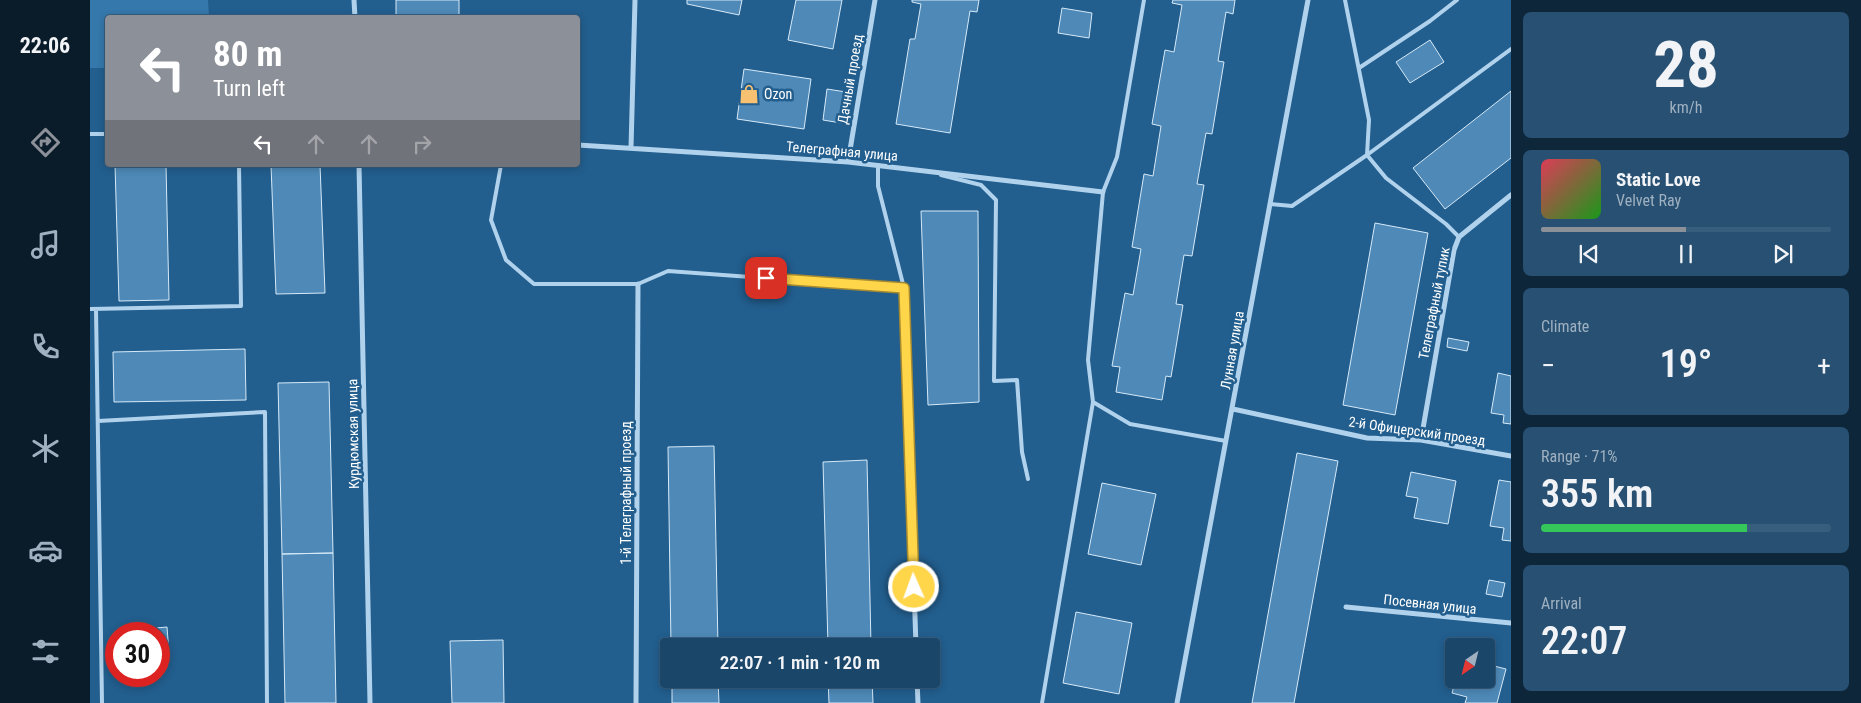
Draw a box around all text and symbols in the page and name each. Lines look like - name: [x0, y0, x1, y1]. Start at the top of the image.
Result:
- text: 28: [1653, 27, 1719, 103]
- street label: Дачный проезд: [834, 32, 866, 125]
- text: 22:06: [20, 33, 70, 58]
- text: 80 m: [213, 34, 282, 75]
- icon: left: [130, 35, 195, 100]
- text: Turn left: [213, 76, 285, 101]
- shop icon: Ozon: [738, 83, 760, 105]
- place label: Ozon: [764, 86, 792, 102]
- text: km/h: [1670, 98, 1702, 117]
- icon: directions: [28, 125, 63, 160]
- icon: left: [249, 130, 277, 158]
- icon: ahead: [302, 130, 330, 158]
- icon: ahead: [355, 130, 383, 158]
- icon: right: [408, 130, 436, 158]
- street label: Телеграфная улица: [785, 138, 899, 164]
- text: Static Love: [1616, 168, 1701, 191]
- text: Velvet Ray: [1616, 191, 1681, 210]
- icon: music: [28, 227, 63, 262]
- icon: previous: [1575, 240, 1603, 268]
- icon: pause: [1672, 240, 1700, 268]
- icon: next: [1769, 240, 1797, 268]
- street label: Телеграфный тупик: [1415, 245, 1453, 361]
- pin: [745, 257, 787, 299]
- icon: arrive: [752, 264, 780, 292]
- street label: Лунная улица: [1217, 310, 1247, 390]
- text: Climate: [1541, 317, 1589, 336]
- icon: phone: [28, 329, 63, 364]
- text: 19°: [1660, 342, 1712, 386]
- text: −: [1541, 349, 1555, 382]
- text: +: [1817, 349, 1831, 382]
- street label: Курдюмская улица: [344, 379, 362, 489]
- street label: 2-й Офицерский проезд: [1348, 413, 1487, 449]
- street label: 1-й Телеграфный проезд: [618, 421, 634, 565]
- icon: climate: [28, 431, 63, 466]
- text: Range · 71%: [1541, 447, 1617, 466]
- text: 355 km: [1541, 472, 1653, 516]
- icon: car: [28, 533, 63, 568]
- position arrow: [887, 560, 939, 612]
- street label: Посевная улица: [1383, 591, 1477, 617]
- text: Arrival: [1541, 594, 1582, 613]
- text: 22:07: [1541, 619, 1627, 663]
- speed limit sign: 30: [105, 622, 170, 687]
- icon: filters: [28, 634, 63, 669]
- north arrow: [1445, 638, 1495, 688]
- map controls: [1445, 638, 1495, 688]
- text: 22:07 · 1 min · 120 m: [720, 651, 880, 674]

